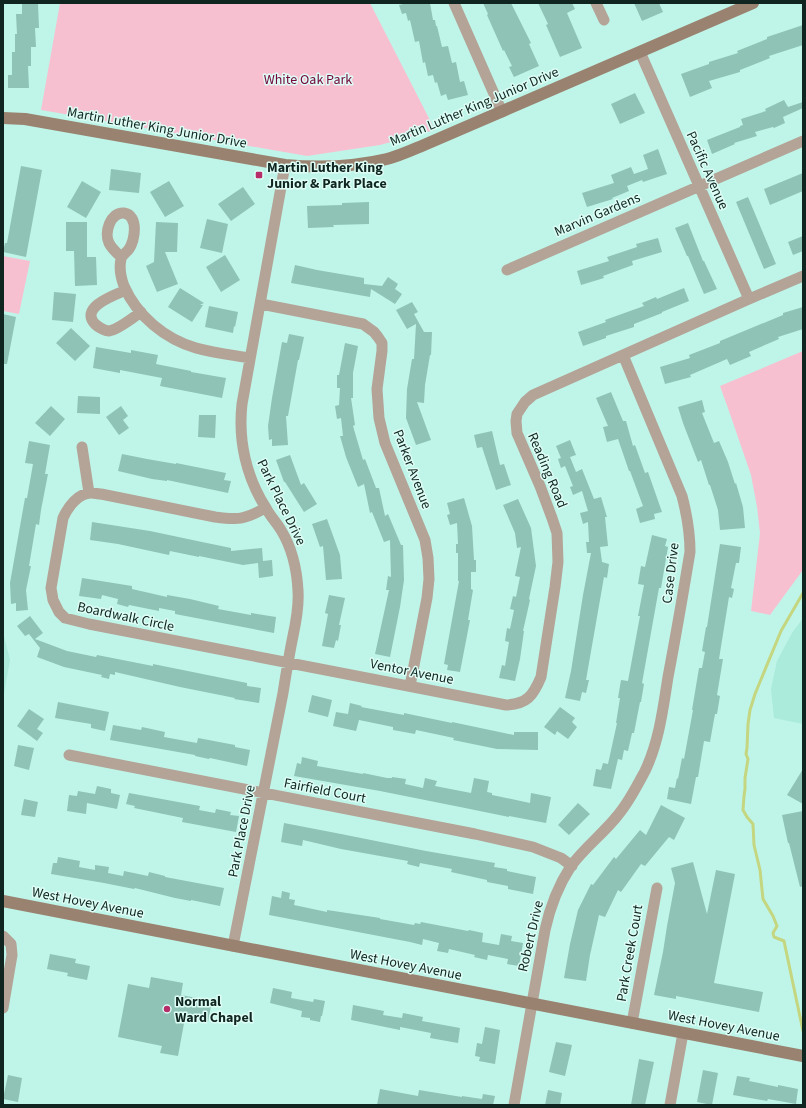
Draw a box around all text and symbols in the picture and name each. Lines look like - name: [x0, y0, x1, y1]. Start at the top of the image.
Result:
- street label: Martin Luther King Junior Drive: [387, 62, 562, 152]
- park label: White Oak Park: [264, 70, 352, 90]
- street label: Martin Luther King Junior Drive: [65, 102, 248, 154]
- street label: Pacific Avenue: [681, 128, 733, 213]
- place label: Martin Luther King Junior & Park Place: [267, 158, 387, 194]
- marker: Martin Luther King Junior & Park Place: [254, 170, 264, 180]
- street label: Marvin Gardens: [551, 188, 644, 242]
- street label: Parker Avenue: [388, 427, 436, 512]
- street label: Reading Road: [522, 429, 572, 511]
- street label: Park Place Drive: [252, 456, 311, 549]
- street label: Case Drive: [657, 542, 685, 605]
- street label: Boardwalk Circle: [76, 597, 176, 637]
- street label: Ventor Avenue: [368, 654, 455, 690]
- street label: Fairfield Court: [282, 773, 368, 809]
- street label: Park Place Drive: [223, 783, 261, 879]
- street label: West Hovey Avenue: [30, 882, 146, 924]
- street label: Robert Drive: [513, 898, 549, 974]
- street label: Park Creek Court: [612, 903, 648, 1003]
- street label: West Hovey Avenue: [348, 944, 464, 986]
- place label: Normal Ward Chapel: [175, 992, 253, 1028]
- marker: Normal Ward Chapel: [162, 1004, 172, 1014]
- street label: West Hovey Avenue: [666, 1005, 782, 1047]

